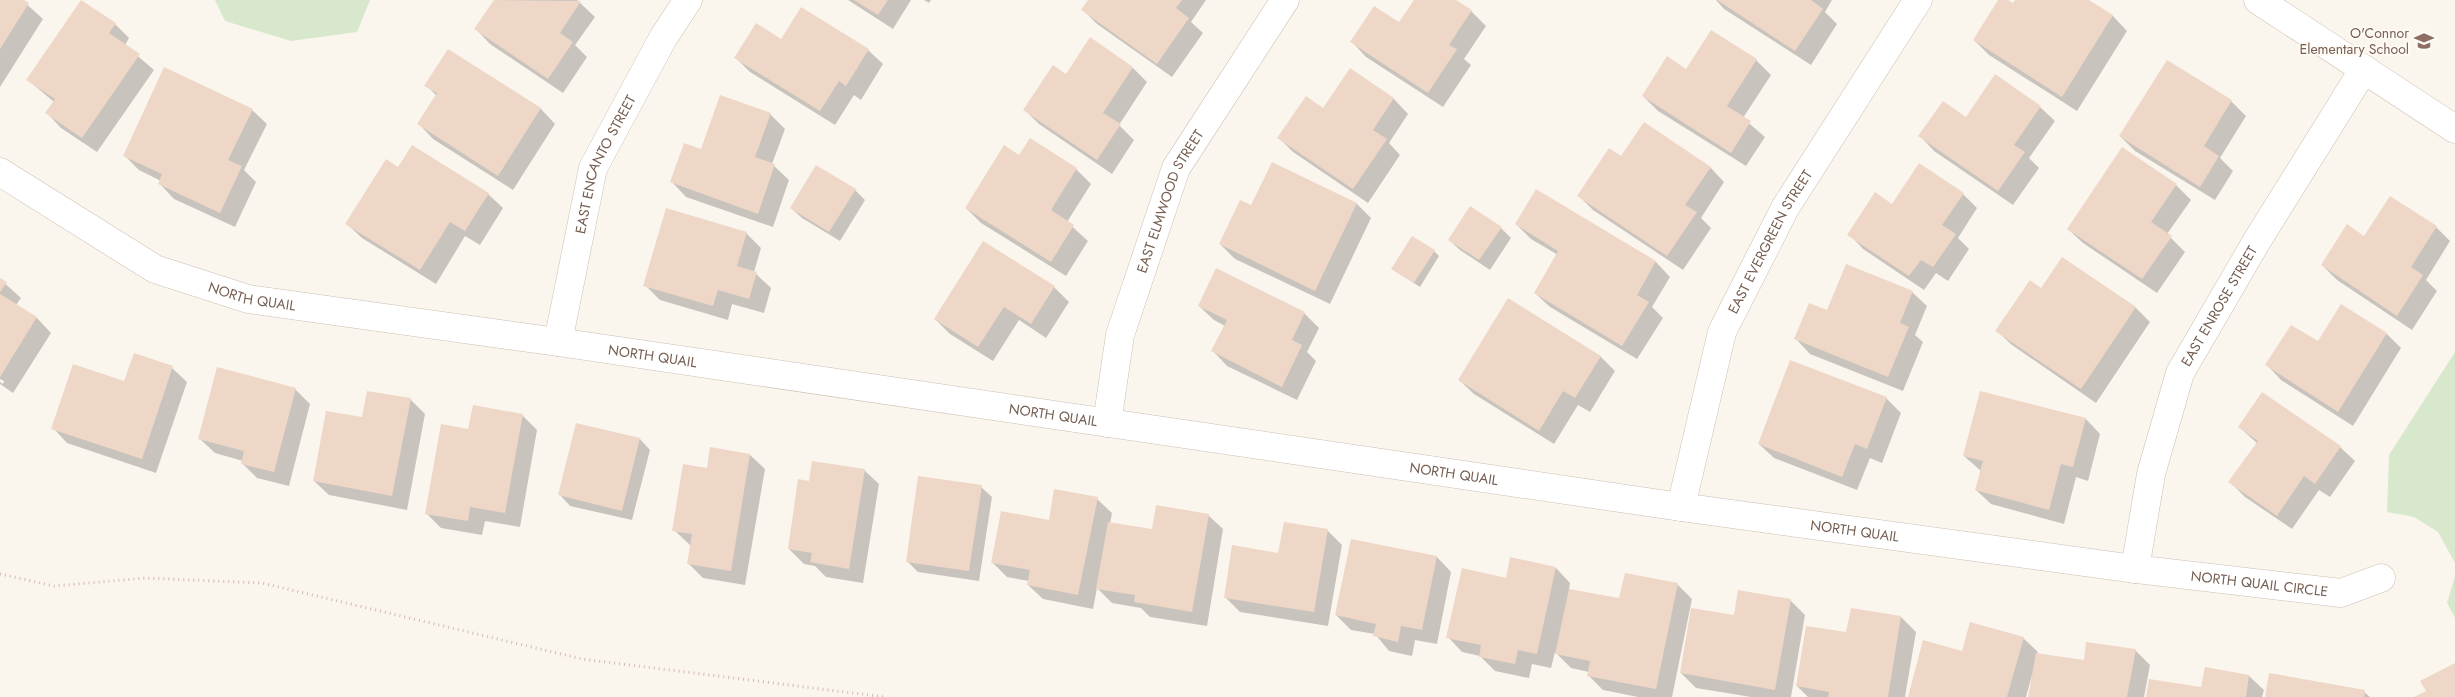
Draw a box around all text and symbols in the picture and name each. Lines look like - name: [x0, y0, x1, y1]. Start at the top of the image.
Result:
- place label: O'Connor Elementary School: [2299, 23, 2409, 59]
- school or university icon: O'Connor Elementary School: [2413, 30, 2435, 52]
- street label: EAST ENCANTO STREET: [570, 91, 641, 235]
- street label: EAST ELMWOOD STREET: [1131, 125, 1209, 276]
- street label: EAST EVERGREEN STREET: [1723, 165, 1817, 317]
- street label: EAST ENROSE STREET: [2176, 242, 2262, 370]
- street label: NORTH QUAIL: [206, 277, 298, 316]
- street label: NORTH QUAIL: [607, 339, 699, 372]
- street label: NORTH QUAIL: [1008, 398, 1099, 431]
- street label: NORTH QUAIL: [1408, 457, 1500, 490]
- street label: NORTH QUAIL: [1809, 515, 1901, 547]
- street label: NORTH QUAIL CIRCLE: [2190, 566, 2329, 601]

